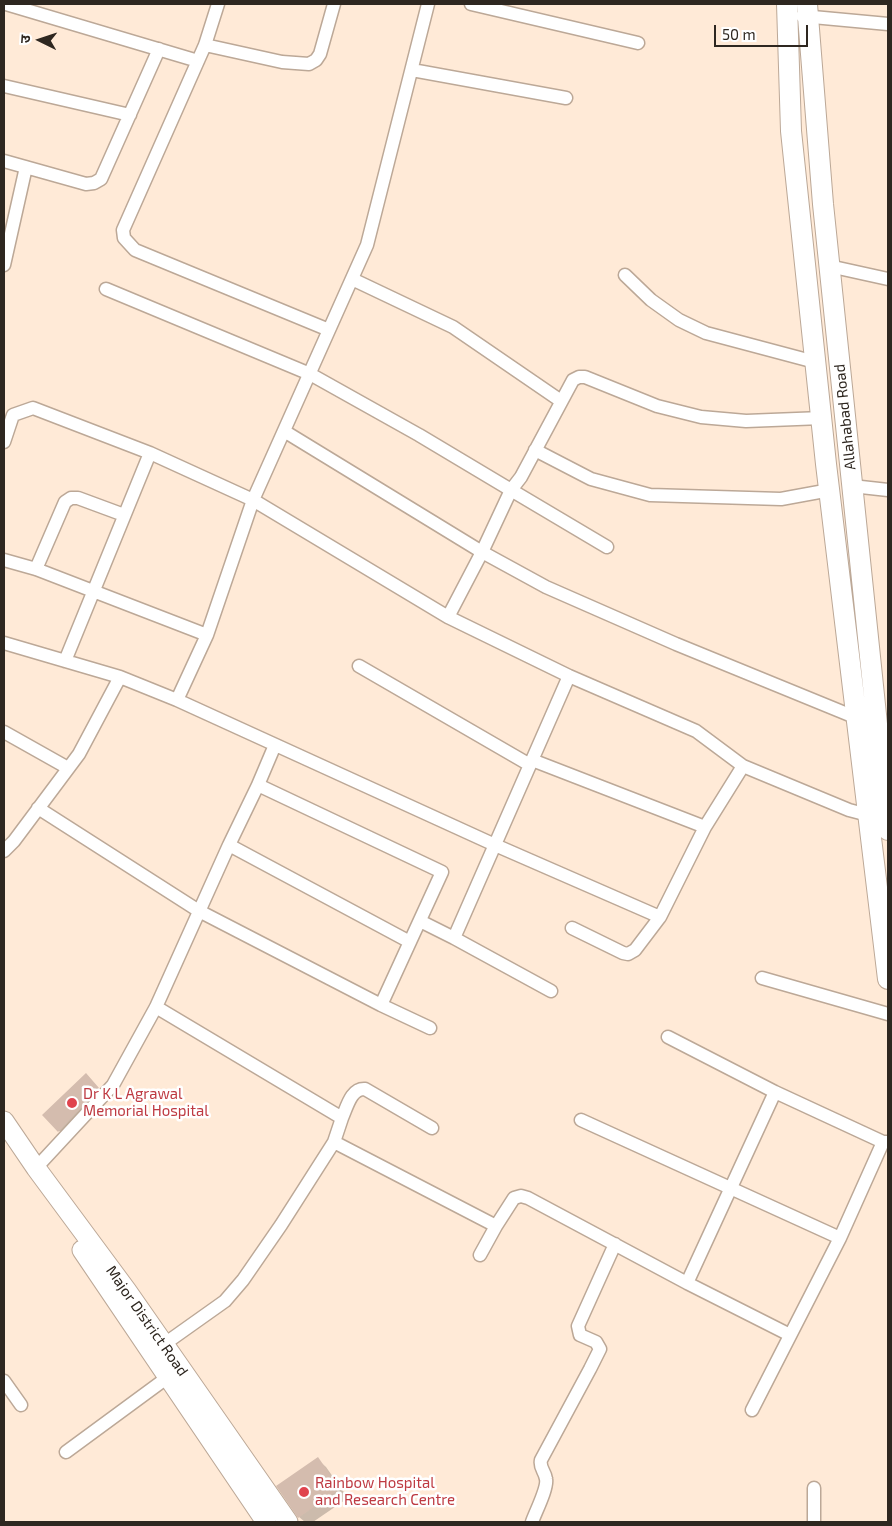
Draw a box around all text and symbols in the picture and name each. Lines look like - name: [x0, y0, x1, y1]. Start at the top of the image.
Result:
- north arrow: [15, 15, 65, 65]
- scale bar: [717, 15, 811, 47]
- text: 50 m: [722, 25, 756, 43]
- text: उ: [16, 34, 33, 44]
- street label: Allahabad Road: [830, 363, 860, 471]
- place label: Dr K L Agrawal Memorial Hospital: [83, 1085, 209, 1120]
- marker: Dr K L Agrawal Memorial Hospital: [65, 1096, 79, 1110]
- street label: Major District Road: [102, 1262, 192, 1380]
- place label: Rainbow Hospital and Research Centre: [315, 1474, 455, 1509]
- marker: Rainbow Hospital and Research Centre: [297, 1485, 311, 1499]

